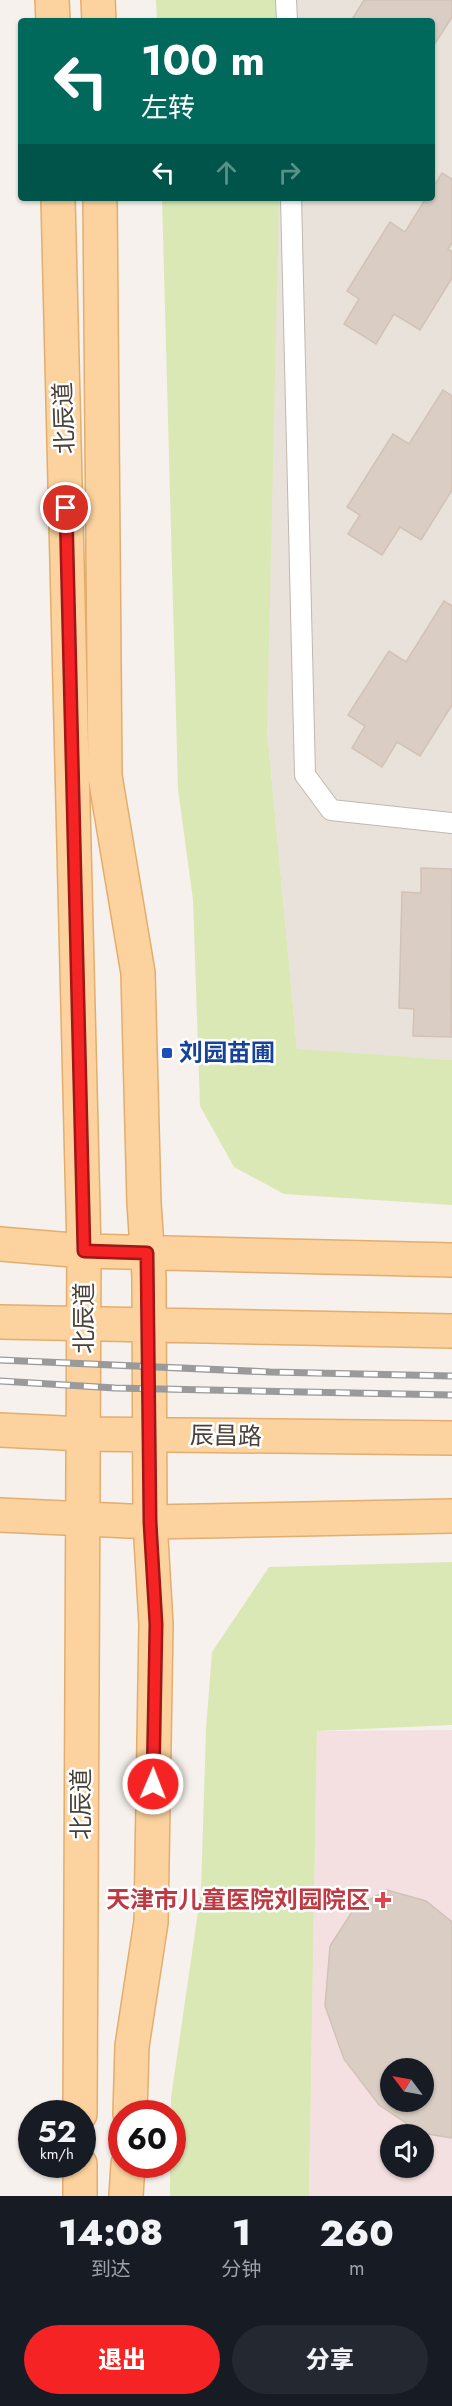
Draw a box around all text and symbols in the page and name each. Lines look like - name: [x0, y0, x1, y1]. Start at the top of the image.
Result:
- text: 100 m: [141, 30, 265, 91]
- icon: left: [42, 42, 120, 120]
- text: 左转: [141, 88, 195, 127]
- icon: left: [147, 156, 180, 189]
- icon: ahead: [210, 156, 243, 189]
- icon: right: [273, 156, 306, 189]
- street label: 北辰道: [45, 381, 82, 455]
- pin: [40, 482, 91, 533]
- icon: arrive: [49, 491, 82, 524]
- place label: 刘园苗圃: [179, 1035, 275, 1070]
- marker: 刘园苗圃: [160, 1046, 174, 1060]
- street label: 北辰道: [66, 1282, 101, 1354]
- street label: 辰昌路: [190, 1417, 262, 1454]
- position arrow: [121, 1752, 185, 1816]
- street label: 北辰道: [63, 1768, 98, 1840]
- place label: 天津市儿童医院刘园院区: [106, 1882, 370, 1917]
- marker: 天津市儿童医院刘园院区: [374, 1891, 392, 1909]
- north arrow: [380, 2058, 434, 2112]
- map controls: [380, 2058, 434, 2178]
- speed limit sign: 60: [108, 2100, 186, 2178]
- text: 52: [37, 2110, 77, 2153]
- button: sound: [380, 2124, 434, 2178]
- text: km/h: [40, 2143, 74, 2165]
- text: 14:08: [58, 2206, 163, 2258]
- text: 1: [232, 2206, 251, 2258]
- text: 260: [320, 2207, 394, 2259]
- text: m: [349, 2254, 365, 2283]
- text: 到达: [91, 2255, 131, 2284]
- text: 分钟: [221, 2255, 261, 2284]
- button: 退出: [24, 2325, 220, 2394]
- button: 分享: [232, 2325, 428, 2394]

